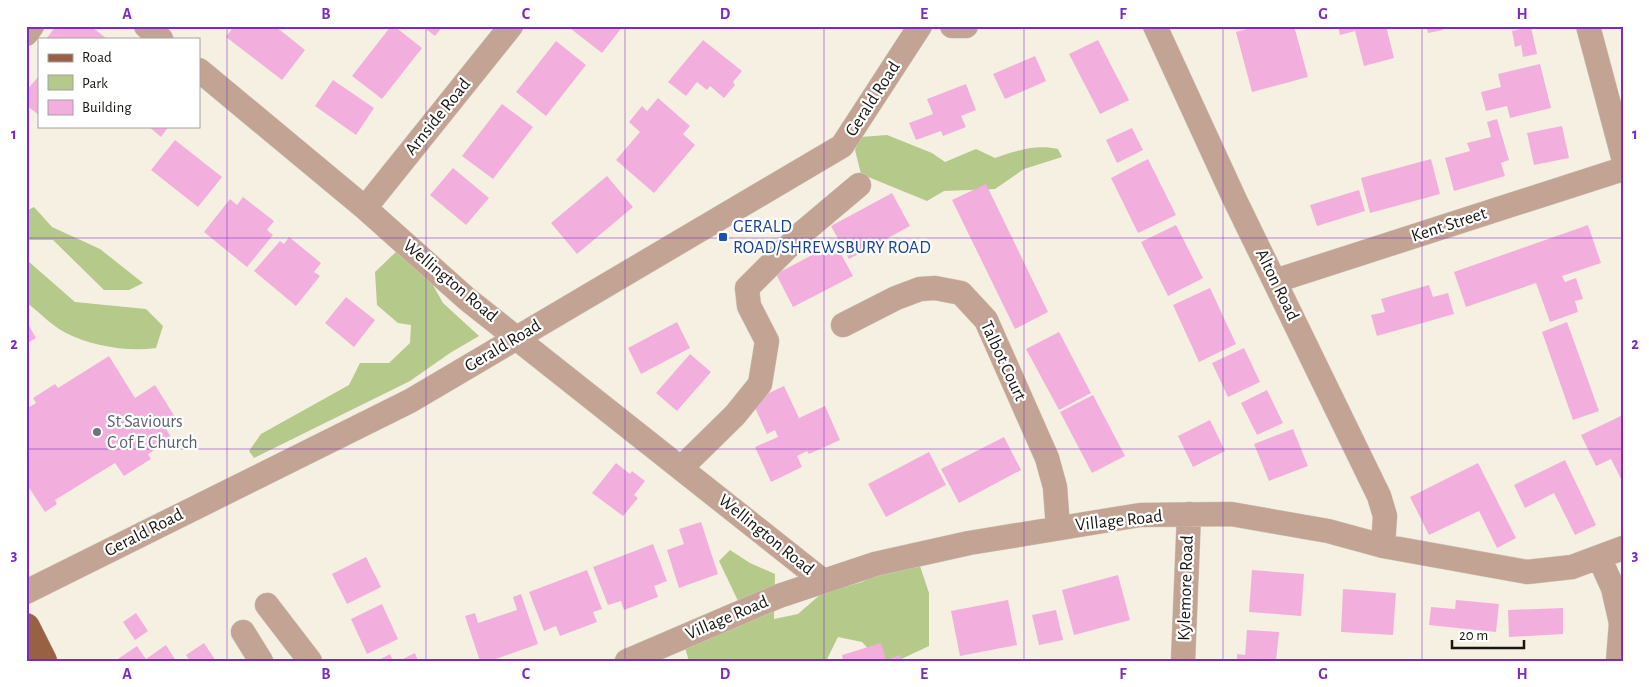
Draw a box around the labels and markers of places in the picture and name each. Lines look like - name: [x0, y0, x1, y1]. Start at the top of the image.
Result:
- place label: GERALD ROAD/SHREWSBURY ROAD: [733, 218, 931, 257]
- marker: GERALD ROAD/SHREWSBURY ROAD: [717, 231, 729, 243]
- place label: St Saviours C of E Church: [107, 413, 198, 452]
- marker: St Saviours C of E Church: [91, 426, 103, 438]

